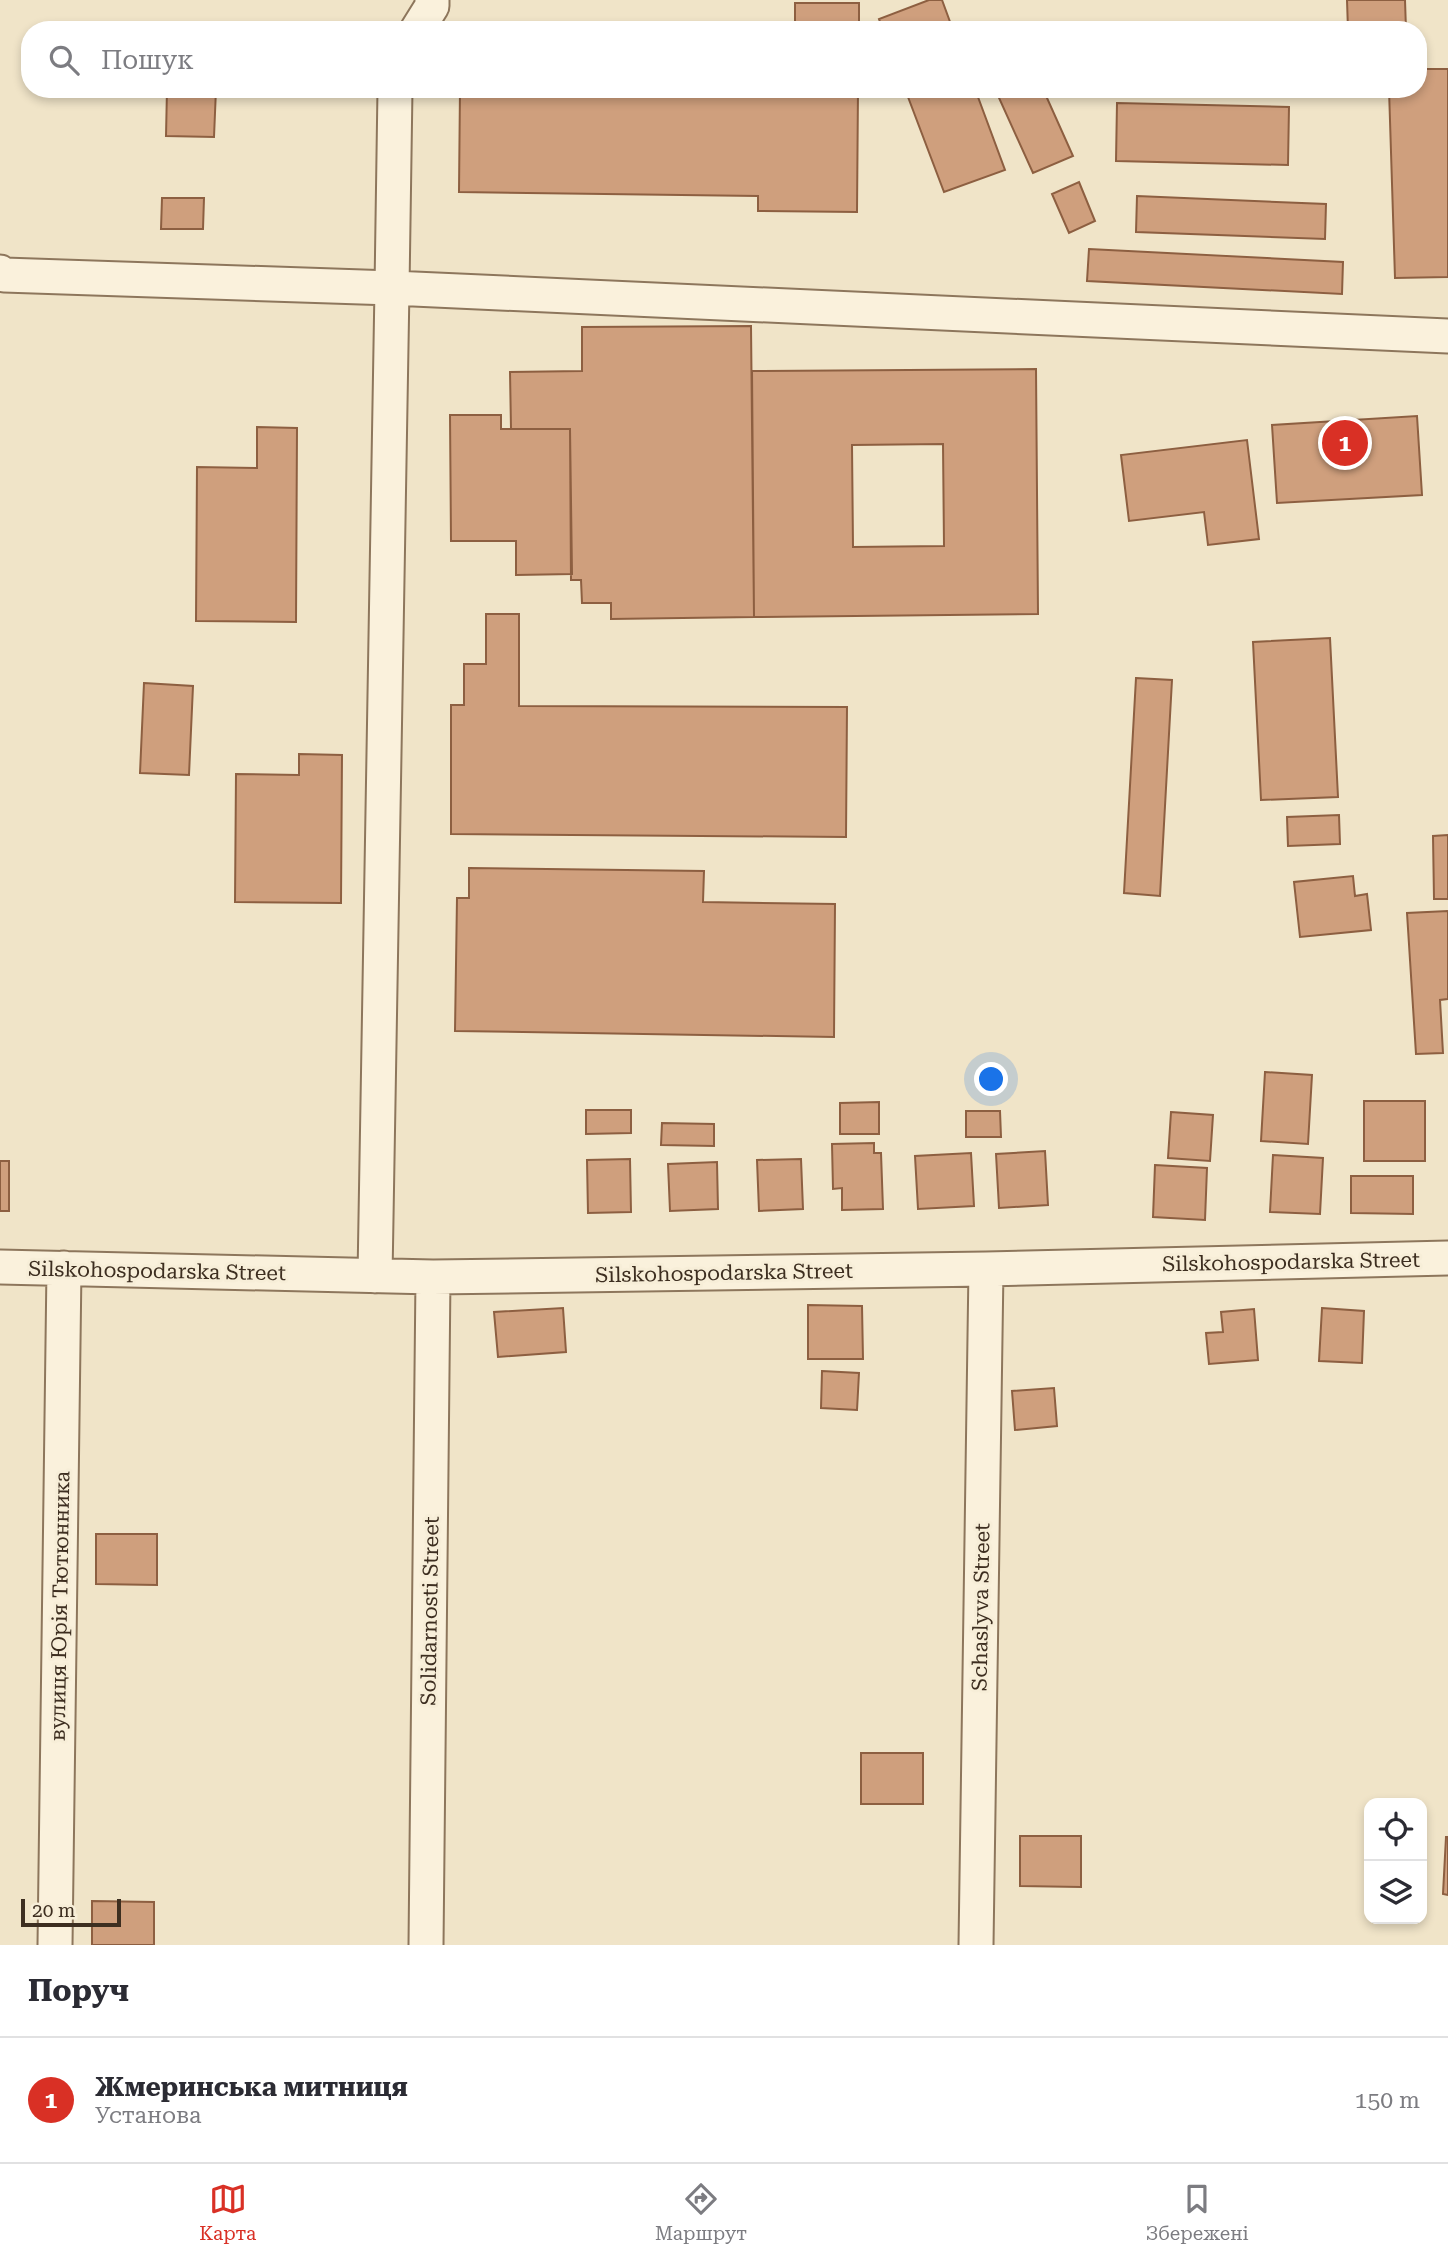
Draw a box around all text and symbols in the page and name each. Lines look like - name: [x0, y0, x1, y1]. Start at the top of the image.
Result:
- search box: [21, 21, 1427, 98]
- icon: search: [45, 41, 83, 79]
- text: Пошук: [101, 45, 194, 75]
- pin: 1: [1322, 417, 1368, 469]
- your location: [974, 1062, 1008, 1096]
- street label: Silskohospodarska Street: [1162, 1248, 1420, 1276]
- street label: Silskohospodarska Street: [28, 1257, 286, 1285]
- street label: Silskohospodarska Street: [595, 1259, 853, 1287]
- street label: вулиця Юрія Тютюнника: [46, 1470, 74, 1741]
- street label: Solidarnosti Street: [416, 1516, 444, 1706]
- street label: Schaslyva Street: [968, 1523, 994, 1691]
- map controls: [1364, 1798, 1427, 1924]
- button: locate: [1364, 1798, 1427, 1861]
- button: layers: [1364, 1861, 1427, 1924]
- scale bar: [21, 1896, 121, 1928]
- text: 20 m: [32, 1899, 75, 1922]
- text: Поруч: [28, 1973, 129, 2008]
- text: Жмеринська митниця: [95, 2072, 408, 2102]
- text: 1: [45, 2087, 57, 2114]
- text: 150 m: [1355, 2087, 1420, 2114]
- text: Установа: [95, 2102, 202, 2129]
- tab: Карта: [199, 2180, 256, 2245]
- tab: Маршрут: [655, 2180, 747, 2245]
- tab: Збережені: [1146, 2180, 1249, 2245]

